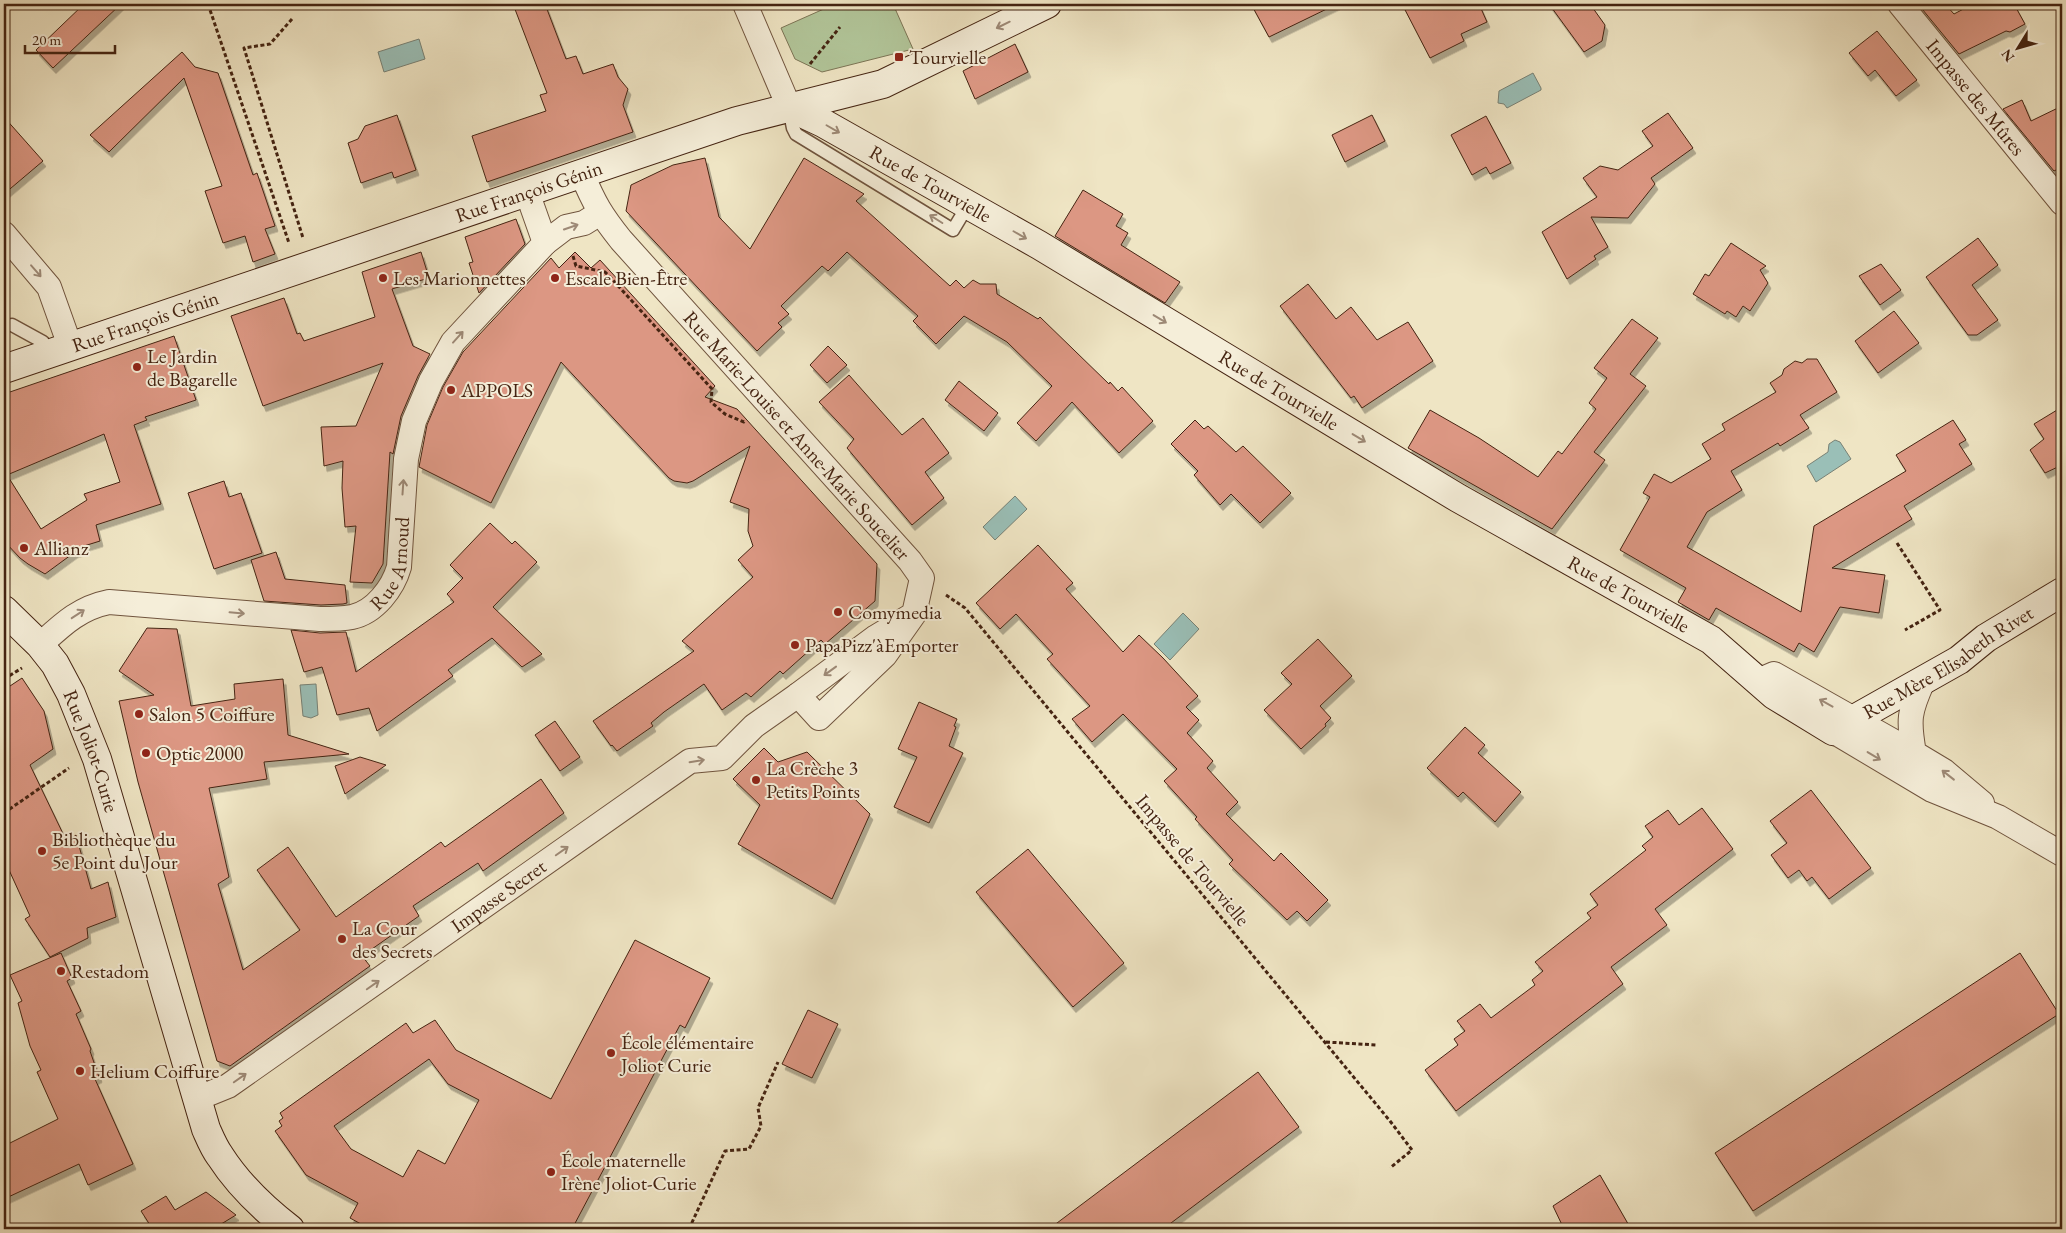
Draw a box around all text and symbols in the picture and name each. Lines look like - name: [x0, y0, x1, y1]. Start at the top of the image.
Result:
- one-way arrow: [996, 21, 1011, 31]
- scale bar: [25, 22, 115, 54]
- north arrow: [1994, 22, 2044, 72]
- text: 20 m: [32, 30, 61, 49]
- street label: Impasse des Mûres: [1921, 33, 2031, 161]
- place label: Tourvielle: [909, 44, 986, 70]
- text: N: [1997, 45, 2018, 66]
- marker: Tourvielle: [893, 51, 905, 63]
- one-way arrow: [825, 125, 840, 135]
- street label: Rue de Tourvielle: [865, 139, 996, 229]
- street label: Rue François Génin: [452, 154, 606, 228]
- one-way arrow: [929, 214, 943, 225]
- one-way arrow: [563, 221, 579, 231]
- one-way arrow: [1013, 230, 1028, 240]
- one-way arrow: [30, 264, 41, 277]
- place label: Les Marionnettes: [393, 265, 526, 291]
- place label: Escale Bien-Être: [565, 265, 687, 291]
- marker: Les Marionnettes: [377, 272, 389, 284]
- marker: Escale Bien-Être: [549, 272, 561, 284]
- street label: Rue François Génin: [68, 284, 222, 358]
- street label: Rue Marie-Louise et Anne-Marie Soucelier: [678, 305, 916, 566]
- one-way arrow: [1152, 314, 1166, 324]
- one-way arrow: [452, 330, 464, 343]
- place label: Le Jardin de Bagarelle: [147, 343, 237, 392]
- street label: Rue de Tourvielle: [1214, 344, 1344, 436]
- marker: Le Jardin de Bagarelle: [131, 361, 143, 373]
- place label: APPOLS: [460, 377, 533, 403]
- marker: APPOLS: [445, 384, 457, 396]
- one-way arrow: [1351, 434, 1365, 444]
- one-way arrow: [399, 479, 408, 495]
- street label: Rue Arnoud: [364, 515, 415, 616]
- place label: Allianz: [33, 535, 89, 561]
- marker: Allianz: [18, 542, 30, 554]
- street label: Rue de Tourvielle: [1563, 549, 1695, 639]
- place label: Comymedia: [848, 599, 942, 625]
- street label: Rue Mère Elisabeth Rivet: [1858, 599, 2038, 725]
- marker: Comymedia: [832, 606, 844, 618]
- one-way arrow: [229, 608, 245, 617]
- one-way arrow: [70, 609, 84, 619]
- place label: PapaPizz'àEmporter: [805, 632, 959, 658]
- marker: PapaPizz'àEmporter: [789, 639, 801, 651]
- one-way arrow: [823, 666, 837, 676]
- street label: Rue Joliot-Curie: [58, 686, 125, 815]
- one-way arrow: [1820, 697, 1834, 707]
- place label: Salon 5 Coiffure: [149, 701, 275, 727]
- marker: Salon 5 Coiffure: [133, 708, 145, 720]
- place label: Optic 2000: [156, 740, 244, 766]
- marker: Optic 2000: [140, 747, 152, 759]
- one-way arrow: [1867, 751, 1881, 761]
- one-way arrow: [688, 755, 704, 765]
- place label: La Crèche 3 Petits Points: [766, 755, 860, 804]
- one-way arrow: [1941, 769, 1954, 780]
- marker: La Crèche 3 Petits Points: [750, 774, 762, 786]
- street label: Impasse de Tourvielle: [1130, 789, 1256, 931]
- place label: Bibliothèque du 5e Point du Jour: [52, 826, 178, 875]
- marker: Bibliothèque du 5e Point du Jour: [36, 845, 48, 857]
- one-way arrow: [555, 846, 569, 856]
- street label: Impasse Secret: [446, 853, 552, 938]
- place label: La Cour des Secrets: [352, 915, 432, 964]
- marker: La Cour des Secrets: [336, 933, 348, 945]
- place label: Restadom: [71, 958, 150, 984]
- marker: Restadom: [55, 965, 67, 977]
- one-way arrow: [366, 980, 380, 990]
- place label: École élémentaire Joliot Curie: [619, 1029, 754, 1078]
- marker: École élémentaire Joliot Curie: [605, 1047, 617, 1059]
- place label: Helium Coiffure: [90, 1058, 220, 1084]
- marker: Helium Coiffure: [74, 1065, 86, 1077]
- one-way arrow: [232, 1073, 246, 1083]
- place label: École maternelle Irène Joliot-Curie: [561, 1147, 697, 1196]
- marker: École maternelle Irène Joliot-Curie: [545, 1166, 557, 1178]

